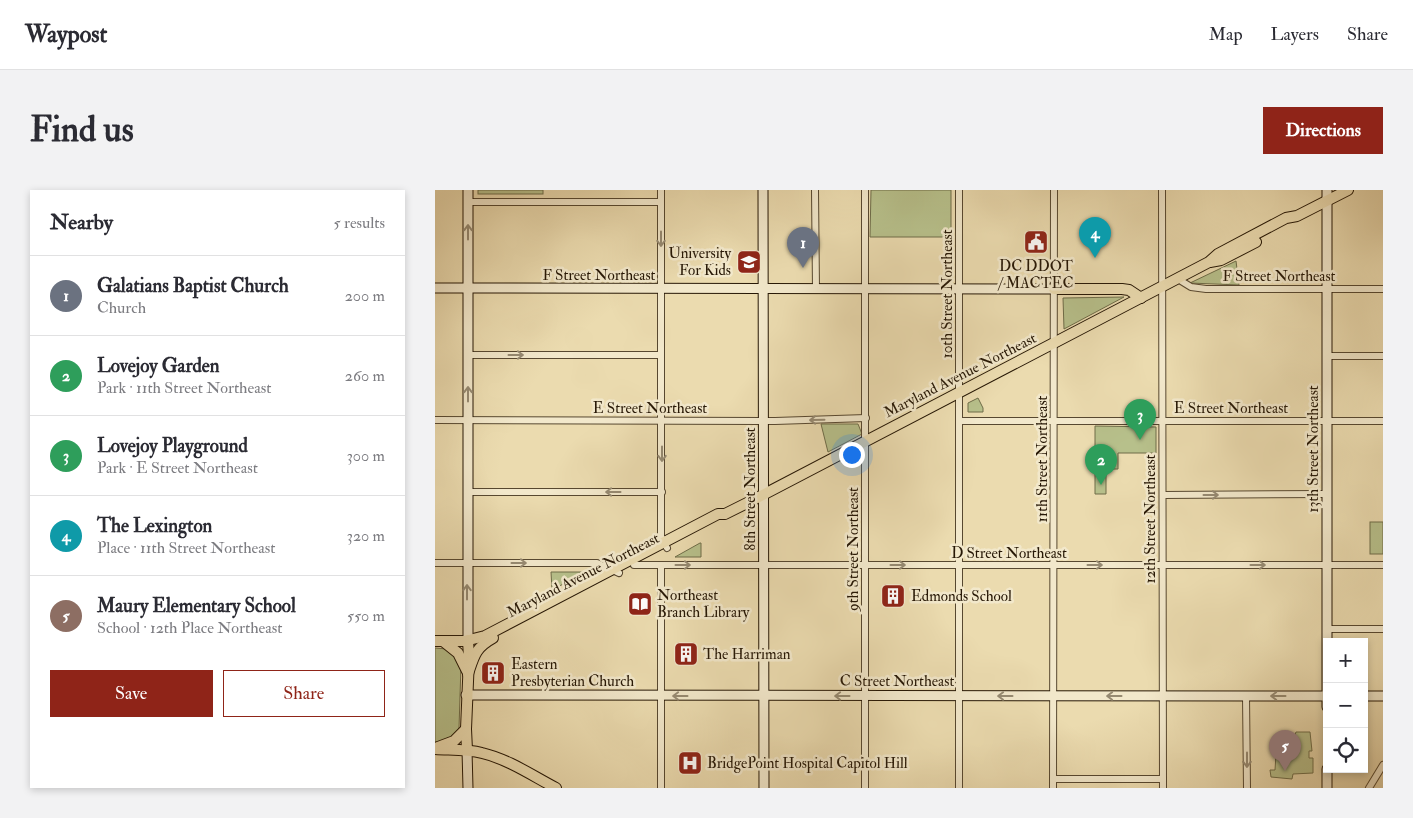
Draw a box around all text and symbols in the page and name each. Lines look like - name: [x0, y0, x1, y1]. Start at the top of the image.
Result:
- text: Waypost: [25, 19, 107, 50]
- text: Map: [1209, 23, 1243, 46]
- text: Layers: [1271, 23, 1319, 46]
- text: Share: [1347, 23, 1388, 46]
- button: Directions: [1263, 107, 1383, 154]
- text: Find us: [30, 108, 134, 152]
- text: Nearby: [50, 209, 113, 236]
- text: 5 results: [334, 213, 385, 233]
- pin: 4: [1079, 217, 1111, 258]
- one-way arrow: [463, 224, 473, 240]
- pin: 1: [787, 227, 819, 268]
- street label: 10th Street Northeast: [938, 229, 957, 359]
- public building icon: DC DDOT / MACTEC: [1023, 229, 1049, 255]
- one-way arrow: [656, 230, 666, 246]
- place label: University For Kids: [668, 244, 731, 280]
- school or university icon: University For Kids: [736, 249, 762, 275]
- place label: DC DDOT / MACTEC: [998, 257, 1073, 293]
- street label: F Street Northeast: [543, 266, 656, 285]
- street label: F Street Northeast: [1223, 267, 1336, 286]
- text: Galatians Baptist Church: [97, 274, 289, 298]
- text: 1: [63, 286, 69, 306]
- text: 200 m: [345, 286, 385, 306]
- text: Church: [97, 298, 146, 318]
- street label: Maryland Avenue Northeast: [881, 329, 1040, 422]
- one-way arrow: [508, 350, 524, 360]
- text: Lovejoy Garden: [97, 354, 219, 378]
- text: 2: [62, 366, 70, 386]
- text: 260 m: [345, 366, 385, 386]
- text: Park · 11th Street Northeast: [97, 378, 271, 398]
- street label: 13th Street Northeast: [1304, 385, 1323, 513]
- one-way arrow: [463, 386, 472, 402]
- street label: 11th Street Northeast: [1033, 395, 1052, 522]
- street label: E Street Northeast: [593, 399, 707, 418]
- pin: 3: [1124, 399, 1156, 440]
- street label: E Street Northeast: [1174, 399, 1288, 418]
- one-way arrow: [809, 415, 826, 425]
- street label: 8th Street Northeast: [741, 427, 760, 551]
- text: Lovejoy Playground: [97, 434, 248, 458]
- your location: [839, 442, 865, 468]
- pin: 2: [1085, 444, 1117, 485]
- one-way arrow: [657, 445, 667, 461]
- text: 3: [63, 446, 69, 466]
- text: 300 m: [347, 446, 385, 466]
- street label: 12th Street Northeast: [1141, 454, 1160, 584]
- text: Park · E Street Northeast: [97, 458, 258, 478]
- one-way arrow: [605, 487, 622, 497]
- street label: 9th Street Northeast: [844, 487, 863, 612]
- one-way arrow: [1203, 490, 1219, 500]
- text: The Lexington: [97, 514, 212, 538]
- text: 4: [62, 526, 70, 546]
- text: 320 m: [347, 526, 385, 546]
- street label: Maryland Avenue Northeast: [504, 529, 663, 622]
- text: Place · 11th Street Northeast: [97, 538, 275, 558]
- street label: D Street Northeast: [951, 544, 1067, 563]
- one-way arrow: [510, 558, 526, 568]
- one-way arrow: [674, 560, 691, 570]
- one-way arrow: [890, 560, 906, 570]
- one-way arrow: [1087, 560, 1103, 570]
- one-way arrow: [1250, 560, 1266, 570]
- building icon: Edmonds School: [880, 583, 906, 609]
- one-way arrow: [462, 584, 472, 600]
- place label: Northeast Branch Library: [657, 586, 750, 622]
- place label: Edmonds School: [911, 587, 1012, 606]
- library icon: Northeast Branch Library: [627, 591, 653, 617]
- text: Maury Elementary School: [97, 594, 296, 618]
- text: 5: [62, 606, 70, 626]
- text: 550 m: [347, 606, 385, 626]
- text: School · 12th Place Northeast: [97, 618, 283, 638]
- map controls: [1323, 638, 1368, 773]
- button: +: [1323, 638, 1368, 683]
- building icon: The Harriman: [673, 641, 699, 667]
- place label: The Harriman: [703, 645, 791, 664]
- place label: Eastern Presbyterian Church: [511, 655, 634, 691]
- building icon: Eastern Presbyterian Church: [480, 660, 506, 686]
- button: Save: [50, 670, 213, 717]
- button: Share: [223, 670, 385, 717]
- street label: C Street Northeast: [840, 672, 954, 691]
- button: −: [1323, 683, 1368, 728]
- one-way arrow: [672, 691, 688, 701]
- one-way arrow: [835, 691, 851, 701]
- one-way arrow: [997, 691, 1014, 701]
- one-way arrow: [1106, 691, 1122, 701]
- one-way arrow: [1270, 691, 1286, 701]
- button: locate: [1323, 728, 1368, 773]
- pin: 5: [1269, 730, 1301, 771]
- hospital icon: BridgePoint Hospital Capitol Hill: [677, 750, 703, 776]
- one-way arrow: [1242, 751, 1252, 767]
- place label: BridgePoint Hospital Capitol Hill: [707, 754, 908, 774]

